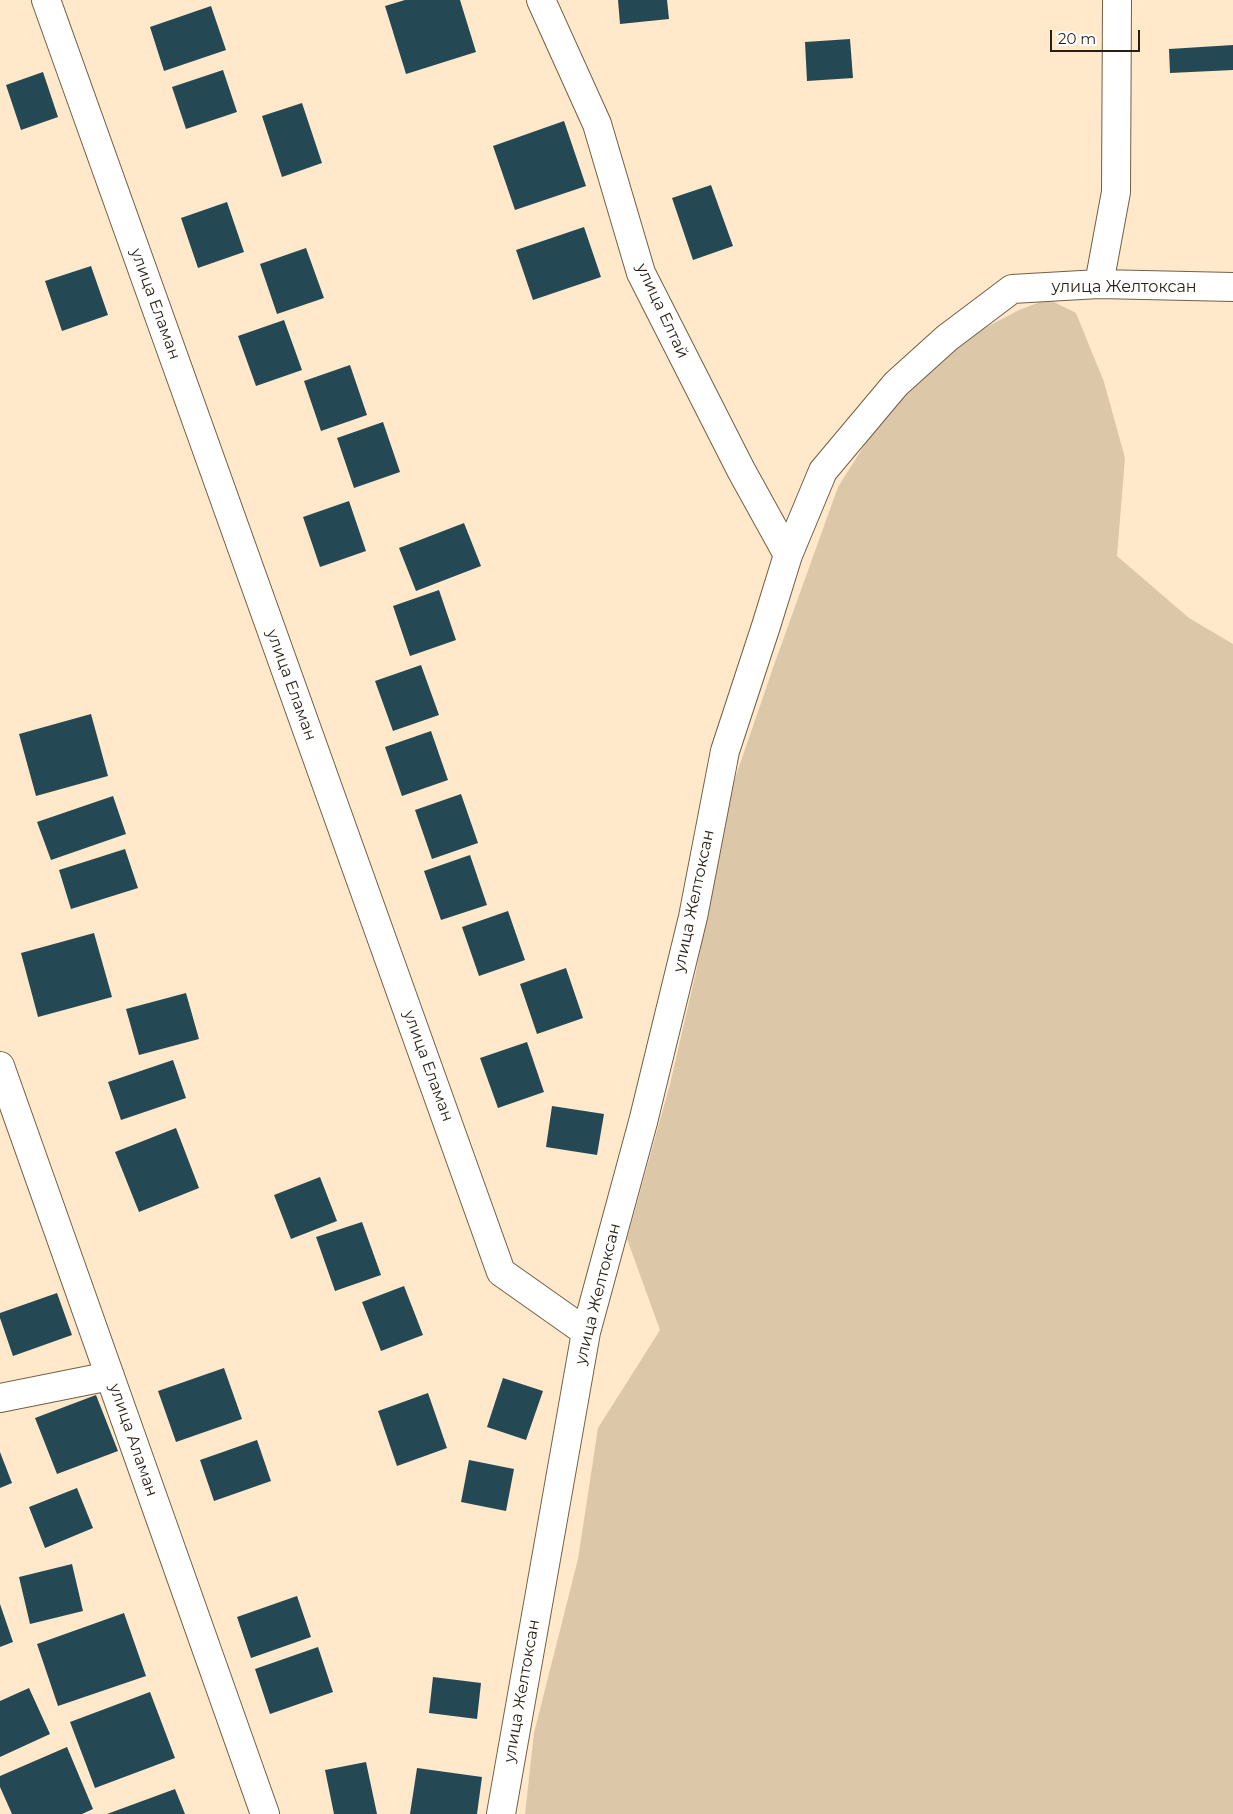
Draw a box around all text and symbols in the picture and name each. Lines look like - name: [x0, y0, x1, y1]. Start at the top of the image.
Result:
- scale bar: [1053, 20, 1143, 52]
- text: 20 m: [1058, 29, 1096, 48]
- street label: улица Еламан: [126, 246, 184, 362]
- street label: улица Елтай: [632, 260, 692, 362]
- street label: улица Желтоксан: [1051, 277, 1197, 297]
- street label: улица Еламан: [262, 627, 320, 743]
- street label: улица Желтоксан: [670, 828, 718, 974]
- street label: улица Еламан: [399, 1008, 457, 1124]
- street label: улица Желтоксан: [571, 1221, 625, 1367]
- street label: улица Аламан: [105, 1381, 161, 1499]
- street label: улица Желтоксан: [500, 1618, 544, 1764]

